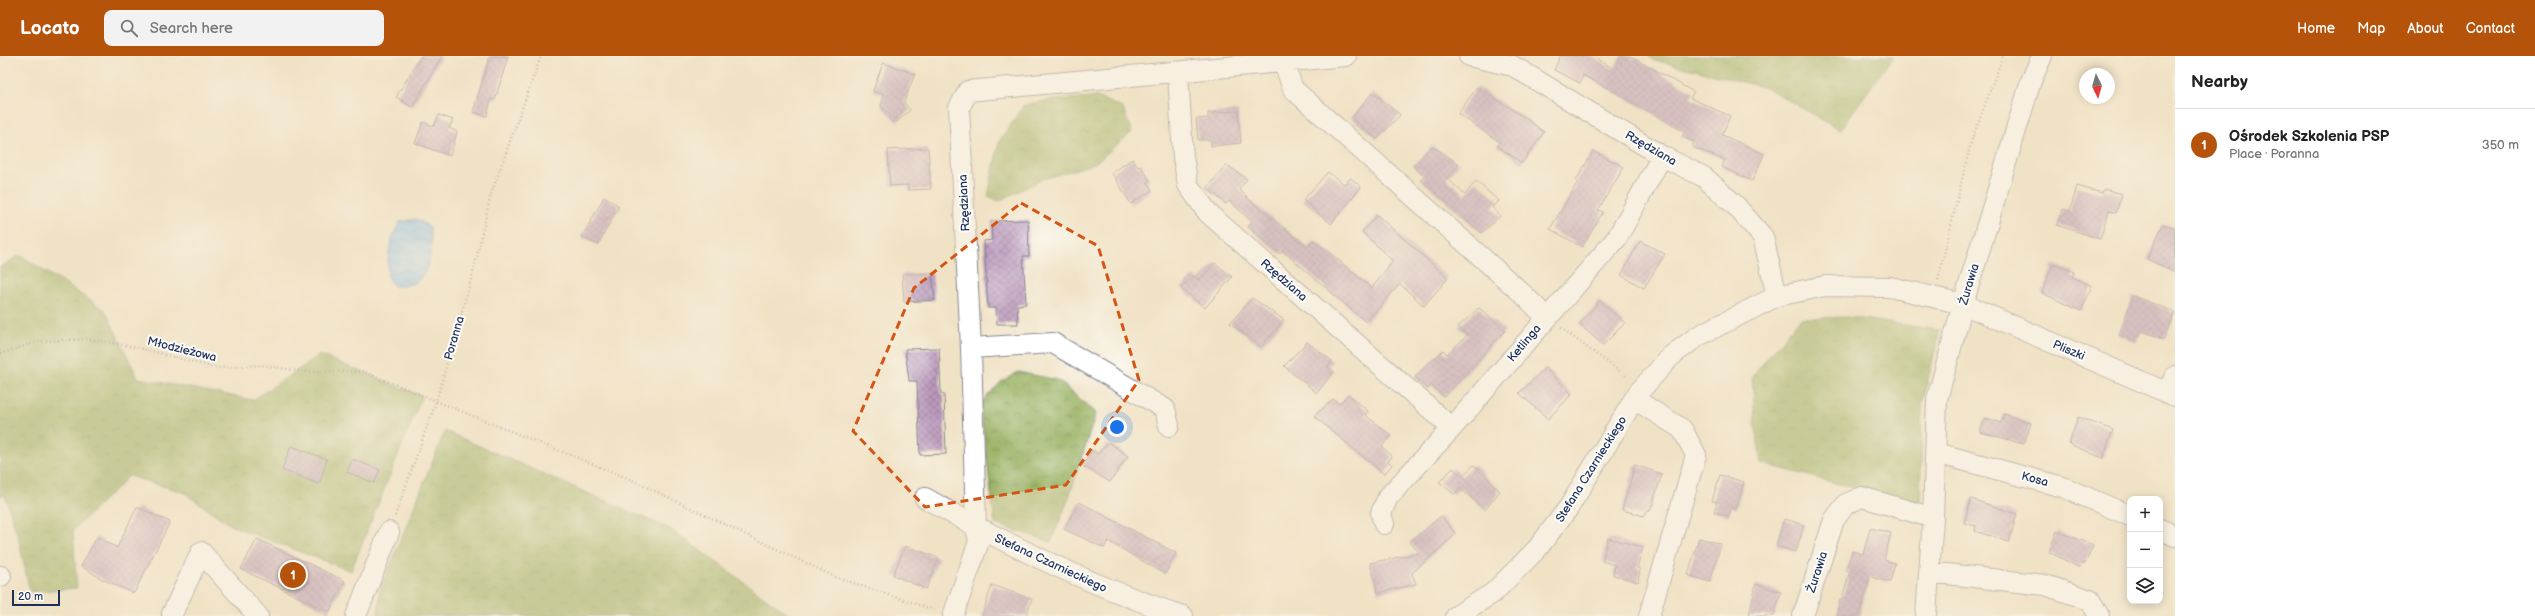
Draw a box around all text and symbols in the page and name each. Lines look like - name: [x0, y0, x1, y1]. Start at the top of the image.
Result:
- search box: [104, 10, 384, 46]
- text: Locato: [20, 17, 80, 40]
- icon: search: [118, 17, 140, 39]
- text: Search here: [150, 19, 233, 38]
- text: Home: [2297, 20, 2335, 37]
- text: Map: [2357, 20, 2385, 37]
- text: About: [2407, 20, 2444, 37]
- text: Contact: [2466, 20, 2515, 37]
- north arrow: [2079, 68, 2115, 104]
- text: Nearby: [2191, 72, 2248, 92]
- text: Ośrodek Szkolenia PSP: [2229, 127, 2389, 146]
- street label: Rzędziana: [1622, 128, 1679, 169]
- text: 1: [2201, 137, 2207, 153]
- text: 350 m: [2482, 137, 2519, 153]
- text: Place · Poranna: [2229, 146, 2319, 162]
- street label: Rzędziana: [956, 174, 973, 232]
- street label: Rzędziana: [1257, 256, 1310, 305]
- street label: Żurawia: [1955, 261, 1983, 308]
- street label: Poranna: [441, 314, 468, 362]
- street label: Ketlinga: [1504, 321, 1545, 365]
- street label: Młodzieżowa: [146, 334, 218, 365]
- street label: Pliszki: [2050, 337, 2087, 364]
- street label: Stefana Czarnieckiego: [1553, 413, 1630, 525]
- your location: [1107, 417, 1127, 437]
- street label: Kosa: [2020, 469, 2050, 490]
- map controls: [2127, 496, 2163, 604]
- button: +: [2127, 496, 2163, 532]
- street label: Stefana Czarnieckiego: [992, 531, 1110, 596]
- button: −: [2127, 532, 2163, 568]
- street label: Żurawia: [1803, 549, 1831, 596]
- pin: 1: [280, 560, 306, 590]
- button: layers: [2127, 568, 2163, 604]
- scale bar: [12, 588, 60, 607]
- text: 20 m: [18, 590, 43, 603]

